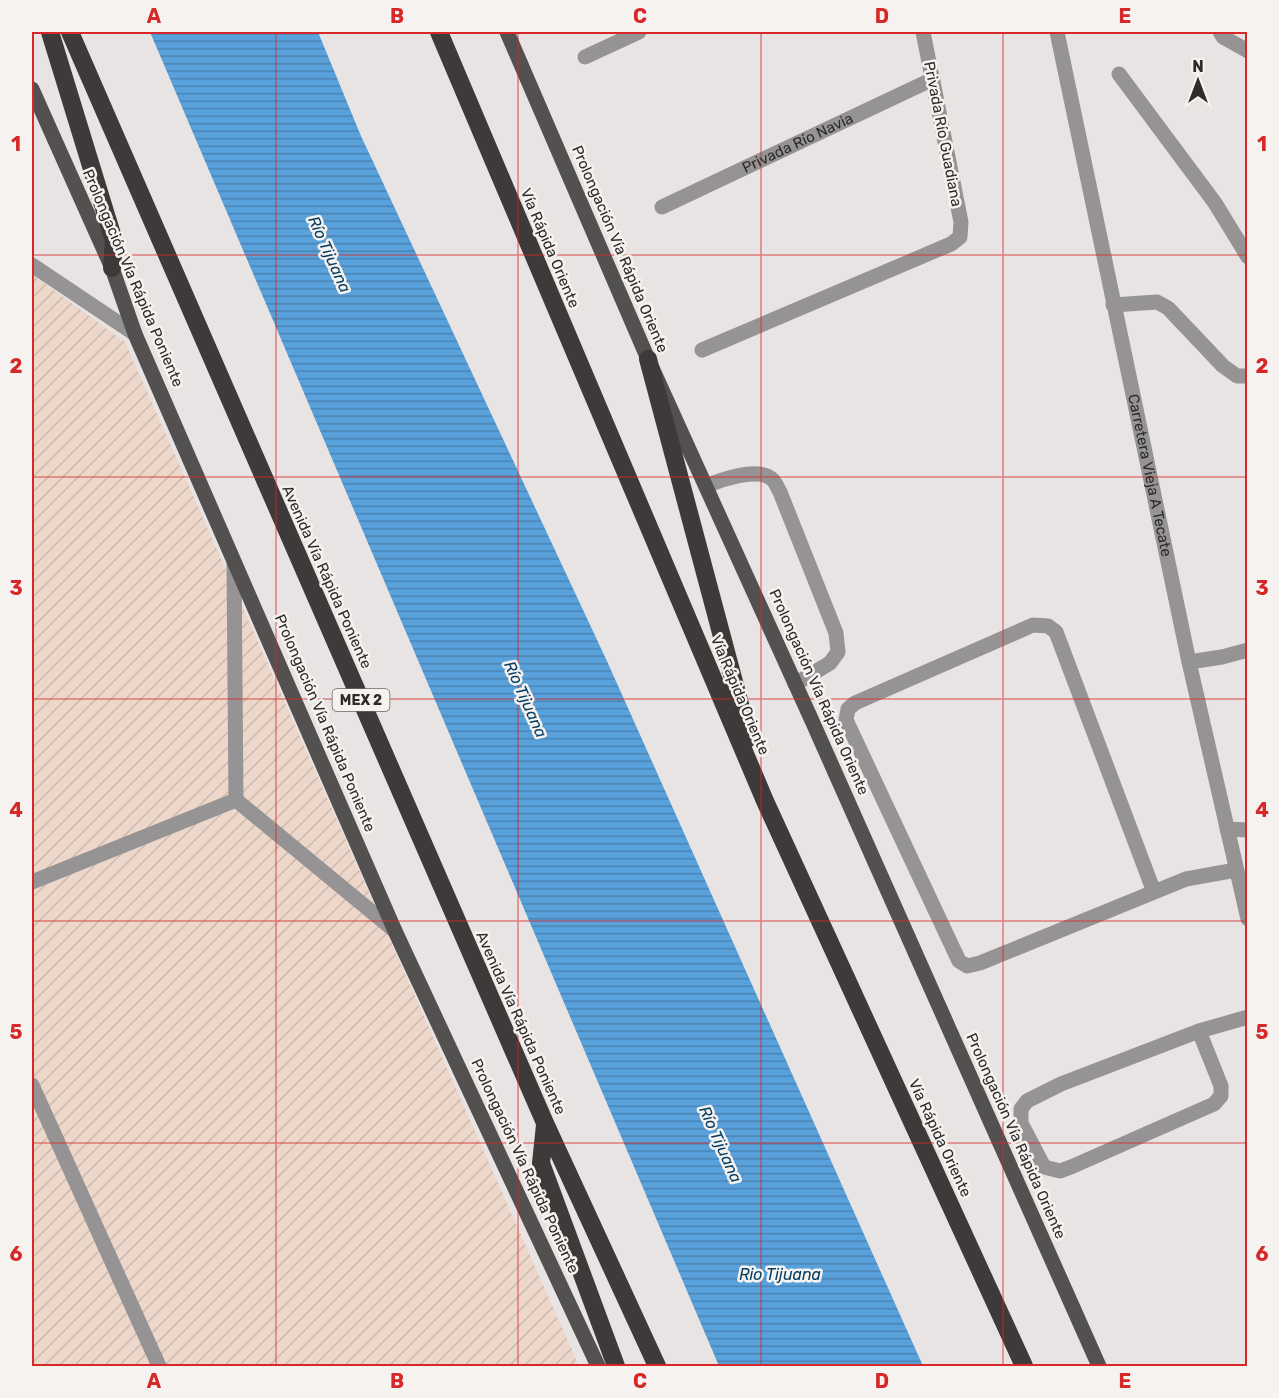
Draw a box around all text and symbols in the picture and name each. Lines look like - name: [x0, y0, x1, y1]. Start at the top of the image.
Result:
- text: A: [147, 4, 162, 28]
- text: B: [390, 4, 404, 28]
- text: C: [633, 4, 647, 28]
- text: D: [875, 4, 889, 28]
- text: E: [1119, 4, 1131, 28]
- north arrow: [1168, 51, 1228, 111]
- text: N: [1192, 57, 1204, 76]
- street label: Privada Río Guadiana: [920, 60, 966, 208]
- street label: Privada Río Navia: [739, 109, 856, 177]
- text: 1: [11, 132, 21, 156]
- text: 1: [1257, 132, 1267, 156]
- street label: Prolongación Vía Rápida Oriente: [568, 143, 672, 355]
- street label: Prolongación Vía Rápida Poniente: [79, 166, 187, 390]
- street label: Vía Rápida Oriente: [517, 186, 583, 310]
- water label: Río Tijuana: [304, 213, 355, 296]
- text: 2: [10, 354, 23, 378]
- text: 2: [1256, 354, 1269, 378]
- street label: Carretera Vieja A Tecate: [1124, 392, 1176, 558]
- street label: Avenida Vía Rápida Poniente: [278, 483, 376, 671]
- text: 3: [9, 576, 23, 600]
- text: 3: [1255, 576, 1269, 600]
- street label: Prolongación Vía Rápida Oriente: [765, 586, 873, 798]
- street label: Prolongación Vía Rápida Poniente: [271, 611, 379, 835]
- street label: Vía Rápida Oriente: [707, 633, 773, 757]
- water label: Río Tijuana: [500, 658, 551, 741]
- road number: MEX 2: [332, 689, 389, 711]
- text: 4: [9, 798, 23, 822]
- text: 4: [1255, 798, 1269, 822]
- street label: Avenida Vía Rápida Poniente: [472, 929, 570, 1117]
- text: 5: [10, 1020, 23, 1044]
- text: 5: [1256, 1020, 1269, 1044]
- street label: Prolongación Vía Rápida Oriente: [962, 1030, 1070, 1242]
- street label: Prolongación Vía Rápida Poniente: [467, 1056, 583, 1276]
- street label: Vía Rápida Oriente: [905, 1076, 975, 1200]
- water label: Río Tijuana: [695, 1103, 746, 1186]
- text: 6: [9, 1242, 23, 1266]
- text: 6: [1255, 1242, 1269, 1266]
- water label: Rio Tijuana: [739, 1265, 821, 1284]
- text: A: [147, 1369, 162, 1393]
- text: B: [390, 1369, 404, 1393]
- text: C: [633, 1369, 647, 1393]
- text: D: [875, 1369, 889, 1393]
- text: E: [1119, 1369, 1131, 1393]

